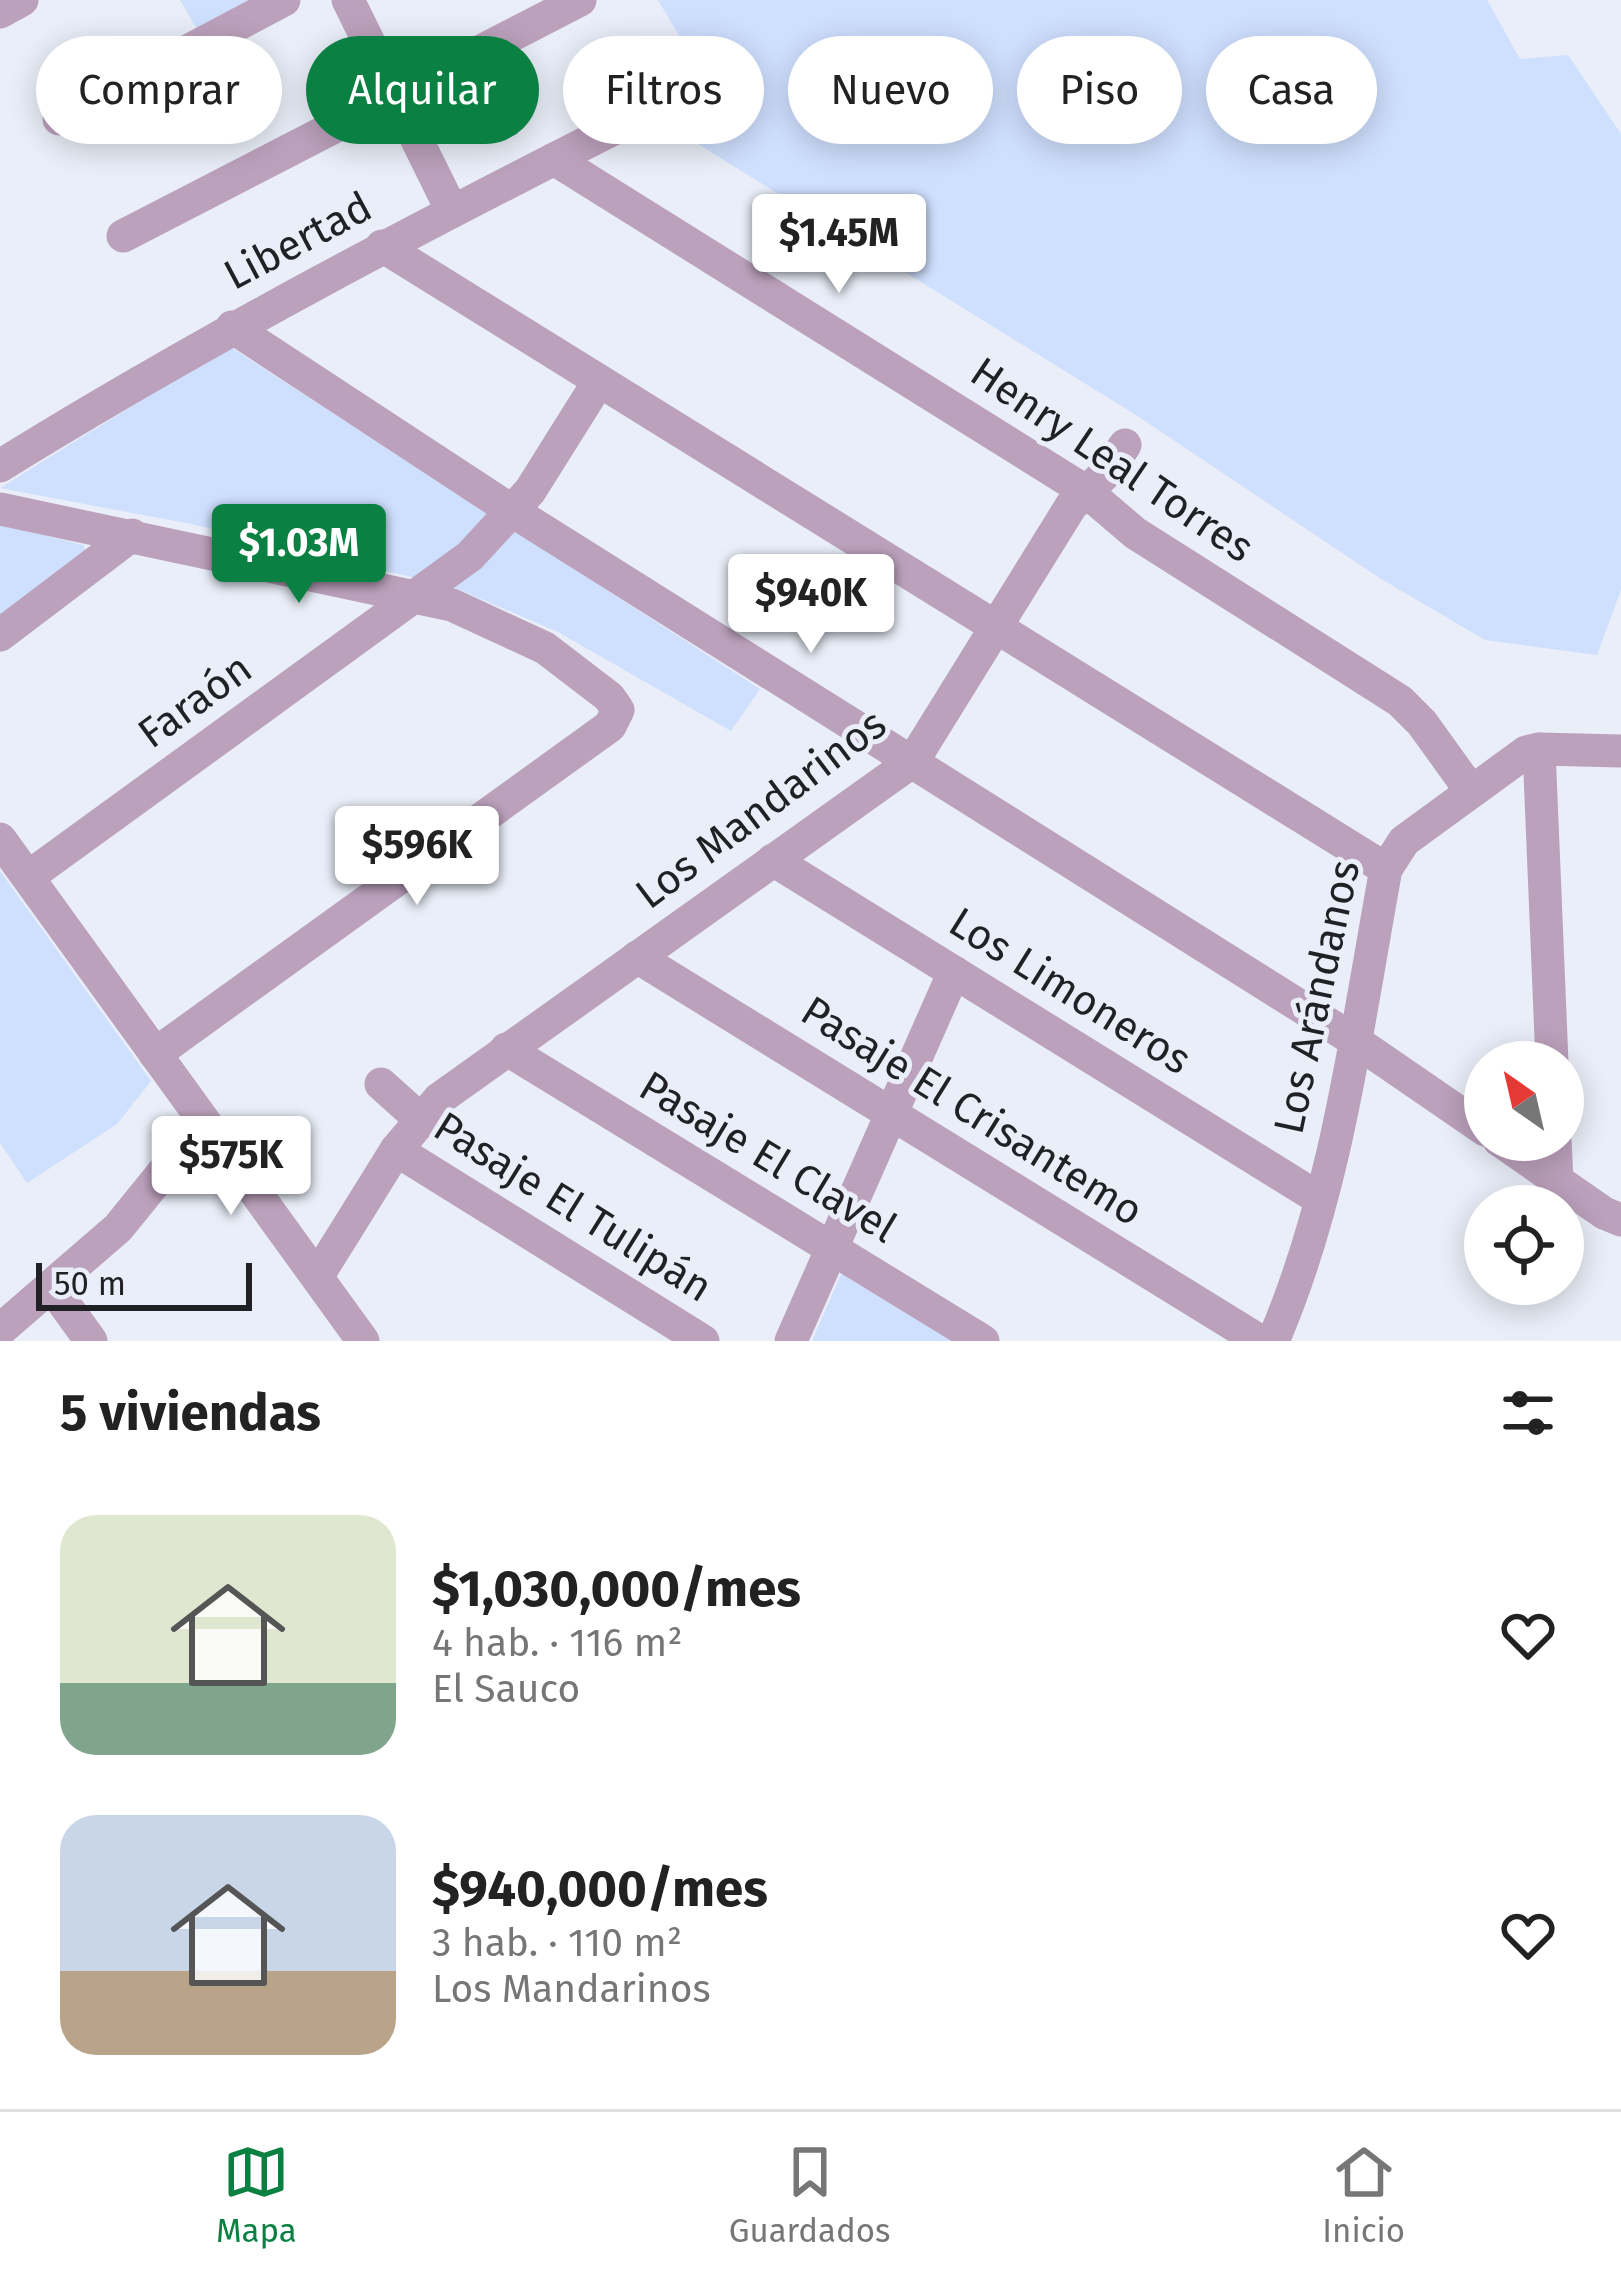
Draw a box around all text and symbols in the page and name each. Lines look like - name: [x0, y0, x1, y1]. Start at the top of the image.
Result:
- chip: Comprar: [36, 36, 282, 144]
- chip: Alquilar: [306, 36, 539, 144]
- chip: Filtros: [563, 36, 764, 144]
- chip: Nuevo: [788, 36, 993, 144]
- chip: Piso: [1017, 36, 1182, 144]
- chip: Casa: [1206, 36, 1377, 144]
- street label: Libertad: [216, 181, 380, 301]
- pin: $1.45M: [741, 194, 937, 296]
- text: $1.45M: [779, 210, 899, 256]
- street label: Henry Leal Torres: [961, 347, 1263, 573]
- pin: $1.03M: [201, 504, 397, 606]
- text: $1.03M: [239, 520, 359, 566]
- pin: $940K: [727, 554, 895, 656]
- text: $940K: [755, 570, 867, 616]
- street label: Faraón: [129, 643, 261, 759]
- street label: Los Mandarinos: [626, 699, 896, 919]
- pin: $596K: [333, 806, 501, 908]
- text: $596K: [362, 822, 472, 868]
- street label: Los Arándanos: [1264, 856, 1370, 1138]
- street label: Los Limoneros: [940, 897, 1200, 1085]
- street label: Pasaje El Crisantemo: [792, 986, 1152, 1236]
- north arrow: [1464, 1041, 1584, 1161]
- map controls: [1464, 1041, 1584, 1305]
- street label: Pasaje El Clavel: [631, 1061, 905, 1253]
- street label: Pasaje El Tulipán: [425, 1102, 721, 1312]
- pin: $575K: [147, 1116, 315, 1218]
- text: $575K: [179, 1132, 283, 1178]
- button: locate: [1464, 1185, 1584, 1305]
- scale bar: [36, 1257, 252, 1310]
- text: 50 m: [54, 1264, 126, 1304]
- icon: filters: [1495, 1380, 1561, 1446]
- text: 5 viviendas: [60, 1382, 321, 1444]
- text: $1,030,000/mes: [432, 1558, 801, 1620]
- icon: home: [156, 1563, 300, 1707]
- icon: heart: [1495, 1602, 1561, 1668]
- text: 4 hab. · 116 m²: [432, 1620, 683, 1666]
- text: El Sauco: [432, 1666, 580, 1712]
- text: $940,000/mes: [432, 1858, 768, 1920]
- icon: home: [156, 1863, 300, 2007]
- icon: heart: [1495, 1902, 1561, 1968]
- text: 3 hab. · 110 m²: [432, 1920, 682, 1966]
- text: Los Mandarinos: [432, 1966, 711, 2012]
- tab: Mapa: [216, 2139, 297, 2251]
- tab: Guardados: [729, 2139, 890, 2251]
- tab: Inicio: [1322, 2139, 1405, 2251]

